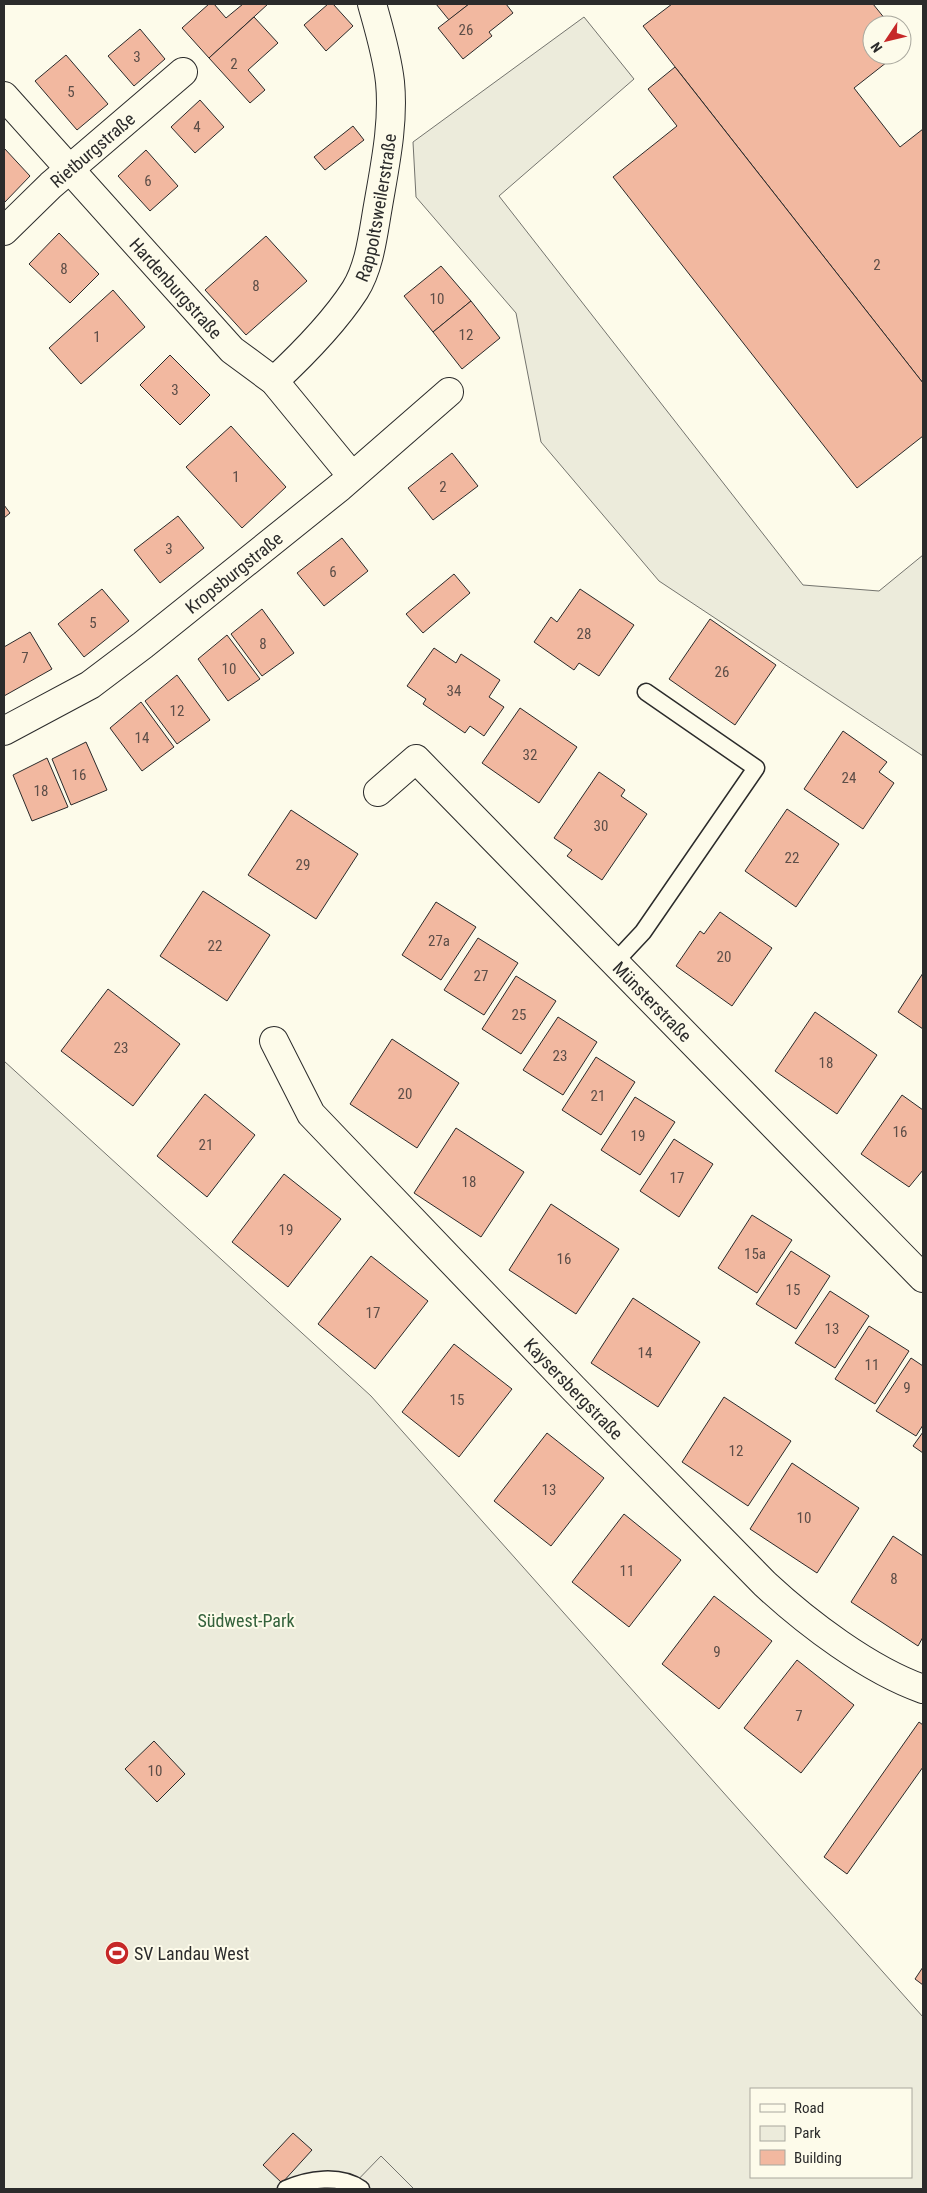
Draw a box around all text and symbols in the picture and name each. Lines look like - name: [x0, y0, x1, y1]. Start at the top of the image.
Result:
- north arrow: [862, 15, 912, 65]
- house number: 26: [459, 21, 473, 39]
- text: N: [867, 39, 885, 56]
- house number: 3: [133, 48, 141, 66]
- house number: 2: [230, 55, 238, 73]
- house number: 5: [67, 83, 75, 101]
- street label: Rietburgstraße: [46, 108, 139, 192]
- house number: 4: [193, 118, 201, 136]
- street label: Rappoltsweilerstraße: [351, 132, 400, 285]
- house number: 6: [144, 172, 152, 190]
- street label: Hardenburgstraße: [126, 233, 227, 343]
- house number: 2: [873, 256, 881, 274]
- house number: 8: [60, 260, 68, 278]
- house number: 8: [252, 277, 260, 295]
- house number: 10: [430, 290, 444, 308]
- house number: 12: [459, 326, 473, 344]
- house number: 1: [93, 328, 101, 346]
- house number: 3: [171, 381, 179, 399]
- house number: 1: [232, 468, 240, 486]
- house number: 2: [439, 478, 447, 496]
- street label: Kropsburgstraße: [181, 527, 286, 618]
- house number: 3: [165, 540, 173, 558]
- house number: 6: [329, 563, 337, 581]
- house number: 5: [89, 614, 97, 632]
- house number: 28: [577, 625, 591, 643]
- house number: 8: [259, 635, 267, 653]
- house number: 7: [21, 649, 29, 667]
- house number: 10: [222, 660, 236, 678]
- house number: 26: [715, 663, 729, 681]
- house number: 34: [447, 682, 461, 700]
- house number: 12: [170, 702, 184, 720]
- house number: 14: [135, 729, 149, 747]
- house number: 32: [523, 746, 537, 764]
- house number: 16: [72, 766, 86, 784]
- house number: 24: [842, 769, 856, 787]
- house number: 18: [34, 782, 48, 800]
- house number: 30: [594, 817, 608, 835]
- house number: 22: [785, 849, 799, 867]
- house number: 29: [296, 856, 310, 874]
- house number: 27a: [428, 932, 450, 950]
- house number: 22: [208, 937, 222, 955]
- house number: 20: [717, 948, 731, 966]
- street label: Münsterstraße: [609, 957, 696, 1046]
- house number: 27: [474, 967, 488, 985]
- house number: 25: [512, 1006, 526, 1024]
- house number: 23: [114, 1039, 128, 1057]
- house number: 23: [553, 1047, 567, 1065]
- house number: 18: [819, 1054, 833, 1072]
- house number: 20: [398, 1085, 412, 1103]
- house number: 21: [591, 1087, 605, 1105]
- house number: 16: [893, 1123, 907, 1141]
- house number: 19: [631, 1127, 645, 1145]
- house number: 21: [199, 1136, 213, 1154]
- house number: 17: [670, 1169, 684, 1187]
- house number: 18: [462, 1173, 476, 1191]
- house number: 19: [279, 1221, 293, 1239]
- house number: 15a: [744, 1245, 766, 1263]
- house number: 16: [557, 1250, 571, 1268]
- house number: 15: [786, 1281, 800, 1299]
- house number: 17: [366, 1304, 380, 1322]
- house number: 13: [825, 1320, 839, 1338]
- street label: Kaysersbergstraße: [520, 1333, 628, 1444]
- house number: 14: [638, 1344, 652, 1362]
- house number: 11: [865, 1356, 879, 1374]
- house number: 9: [903, 1379, 911, 1397]
- house number: 15: [450, 1391, 464, 1409]
- house number: 12: [729, 1442, 743, 1460]
- house number: 13: [542, 1481, 556, 1499]
- house number: 10: [797, 1509, 811, 1527]
- house number: 11: [620, 1562, 634, 1580]
- house number: 8: [890, 1570, 898, 1588]
- park label: Südwest-Park: [197, 1610, 295, 1631]
- house number: 9: [713, 1643, 721, 1661]
- house number: 7: [795, 1707, 803, 1725]
- house number: 10: [148, 1762, 162, 1780]
- sports icon: SV Landau West: [104, 1940, 130, 1966]
- place label: SV Landau West: [134, 1943, 249, 1964]
- legend: [750, 2088, 912, 2178]
- text: Road: [794, 2099, 824, 2117]
- text: Park: [794, 2124, 821, 2142]
- text: Building: [794, 2149, 842, 2167]

